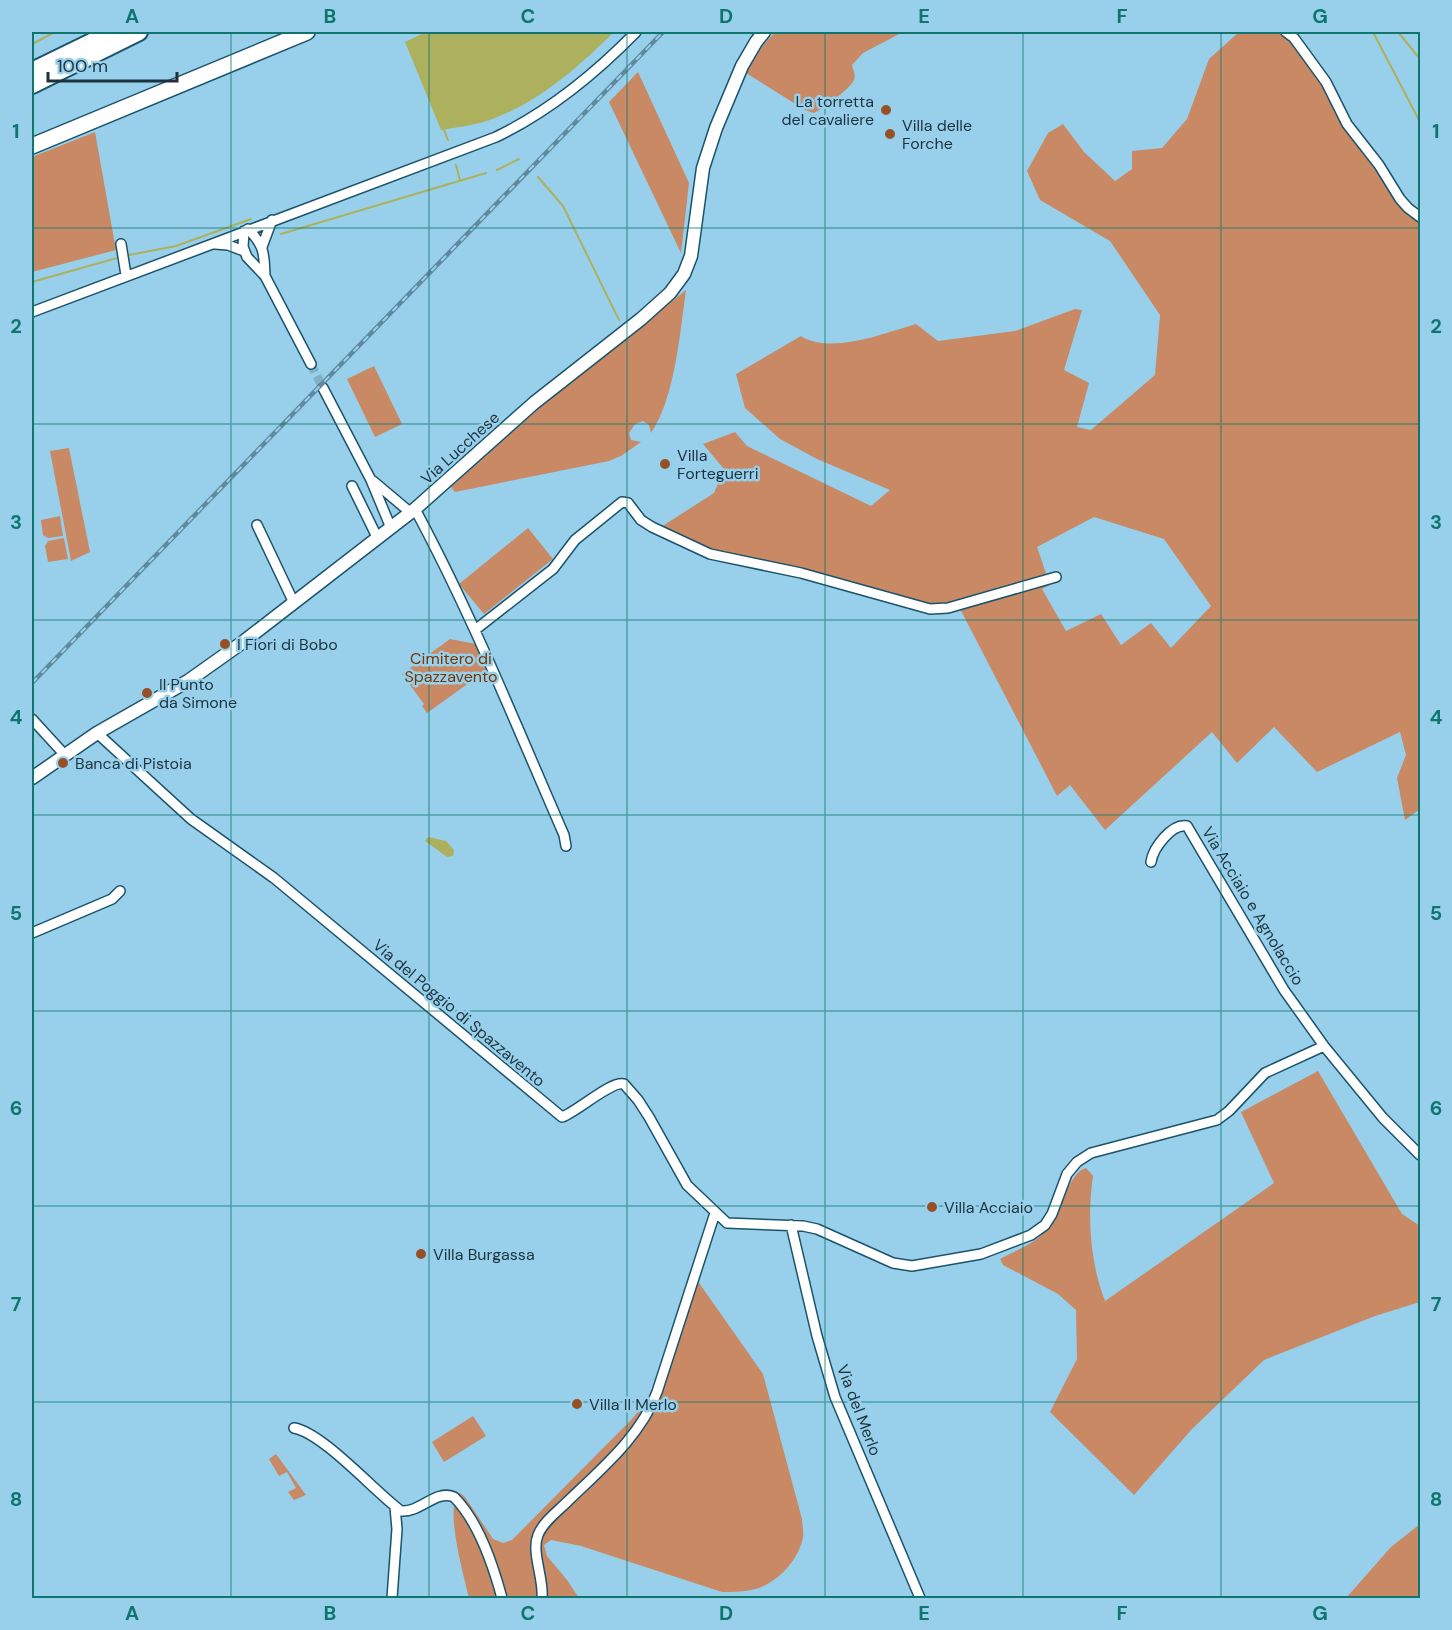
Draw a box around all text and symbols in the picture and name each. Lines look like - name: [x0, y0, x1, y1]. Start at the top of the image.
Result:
- text: A: [125, 3, 139, 29]
- text: B: [324, 3, 336, 29]
- text: C: [521, 3, 535, 29]
- text: D: [719, 3, 733, 29]
- text: E: [918, 3, 930, 29]
- text: F: [1116, 3, 1128, 29]
- text: G: [1312, 3, 1328, 29]
- scale bar: [48, 45, 177, 83]
- text: 100 m: [57, 54, 108, 78]
- place label: La torretta del cavaliere: [782, 91, 874, 130]
- marker: La torretta del cavaliere: [879, 103, 893, 117]
- place label: Villa delle Forche: [902, 115, 972, 154]
- text: 1: [12, 118, 20, 144]
- text: 1: [1432, 118, 1440, 144]
- marker: Villa delle Forche: [883, 127, 897, 141]
- text: 2: [10, 313, 22, 339]
- text: 2: [1430, 313, 1442, 339]
- street label: Via Lucchese: [416, 407, 504, 489]
- place label: Villa Forteguerri: [677, 445, 759, 484]
- marker: Villa Forteguerri: [658, 457, 672, 471]
- text: 3: [10, 509, 22, 535]
- text: 3: [1430, 509, 1442, 535]
- place label: I Fiori di Bobo: [237, 634, 338, 655]
- marker: I Fiori di Bobo: [218, 637, 232, 651]
- park label: Cimitero di Spazzavento: [405, 648, 497, 687]
- place label: Il Punto da Simone: [159, 674, 237, 713]
- marker: Il Punto da Simone: [140, 686, 154, 700]
- text: 4: [10, 704, 23, 730]
- text: 4: [1430, 704, 1443, 730]
- place label: Banca di Pistoia: [75, 753, 192, 774]
- marker: Banca di Pistoia: [56, 756, 70, 770]
- street label: Via Acciaio e Agnolaccio: [1197, 823, 1309, 989]
- text: 5: [10, 900, 22, 926]
- text: 5: [1430, 900, 1442, 926]
- street label: Via del Poggio di Spazzavento: [368, 935, 550, 1091]
- text: 6: [10, 1095, 22, 1121]
- text: 6: [1430, 1095, 1442, 1121]
- place label: Villa Acciaio: [944, 1197, 1033, 1218]
- marker: Villa Acciaio: [925, 1200, 939, 1214]
- place label: Villa Burgassa: [433, 1244, 535, 1265]
- marker: Villa Burgassa: [414, 1247, 428, 1261]
- text: 7: [11, 1291, 22, 1317]
- text: 7: [1431, 1291, 1442, 1317]
- street label: Via del Merlo: [832, 1361, 886, 1459]
- place label: Villa Il Merlo: [589, 1394, 677, 1415]
- marker: Villa Il Merlo: [570, 1397, 584, 1411]
- text: 8: [10, 1486, 22, 1512]
- text: 8: [1430, 1486, 1442, 1512]
- text: A: [125, 1600, 139, 1626]
- text: B: [324, 1600, 336, 1626]
- text: C: [521, 1600, 535, 1626]
- text: D: [719, 1600, 733, 1626]
- text: E: [918, 1600, 930, 1626]
- text: F: [1116, 1600, 1128, 1626]
- text: G: [1312, 1600, 1328, 1626]

